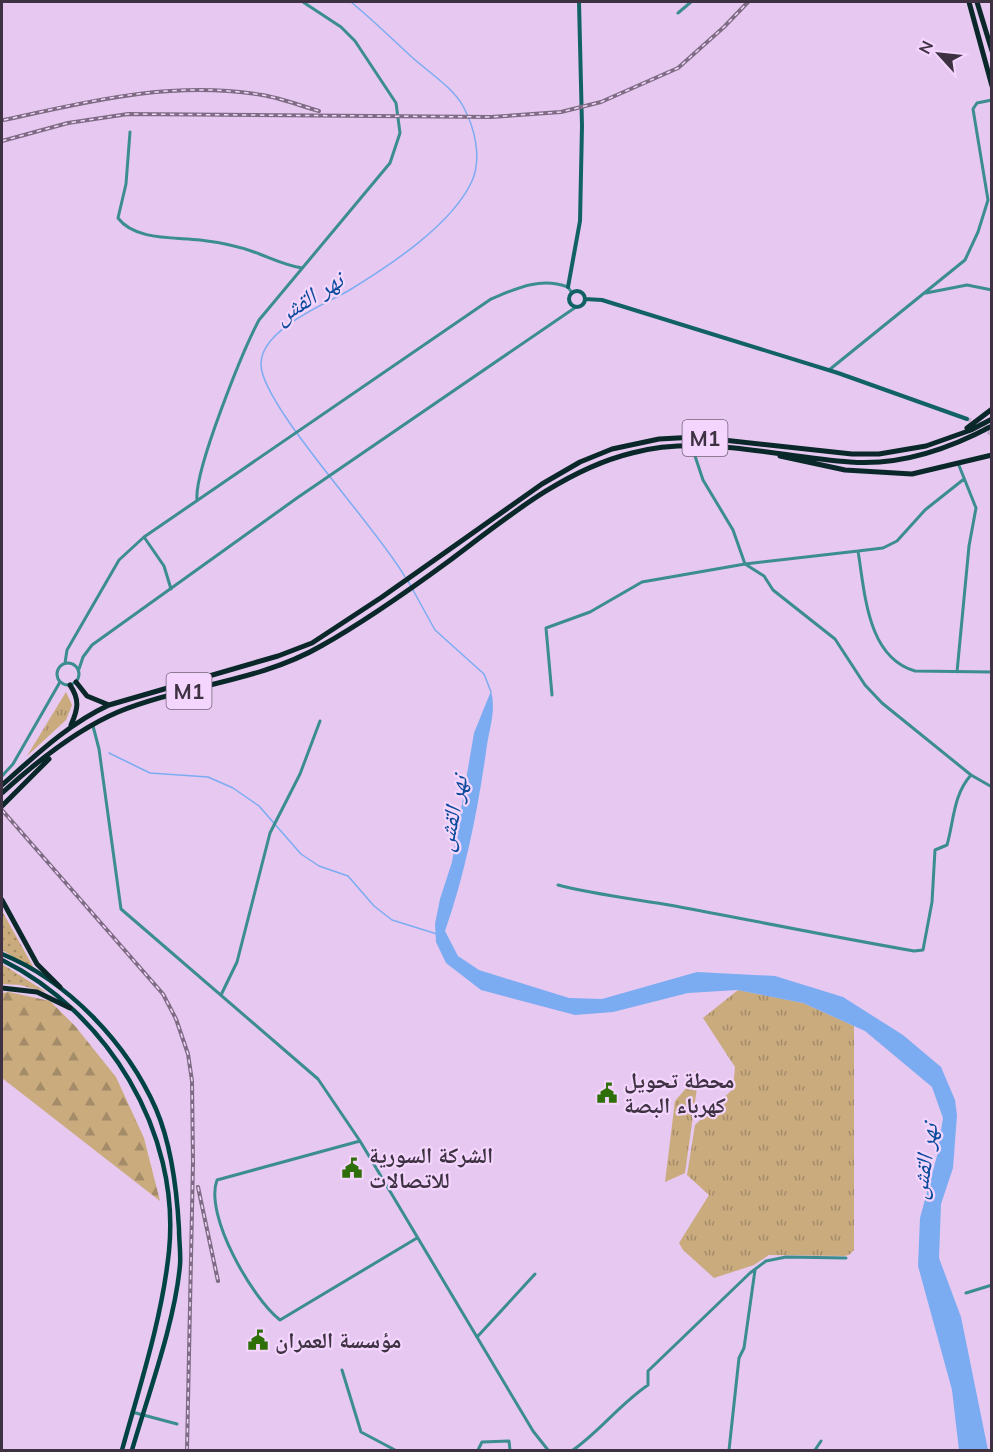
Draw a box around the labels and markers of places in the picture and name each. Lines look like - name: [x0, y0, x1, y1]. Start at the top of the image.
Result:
- place label: محطة تحويل كهرباء البصة: [624, 1066, 735, 1119]
- public building icon: محطة تحويل كهرباء البصة: [595, 1081, 619, 1105]
- place label: الشركة السورية للاتصالات: [369, 1141, 493, 1194]
- public building icon: الشركة السورية للاتصالات: [340, 1156, 364, 1180]
- place label: مؤسسة العمران: [275, 1326, 401, 1354]
- public building icon: مؤسسة العمران: [246, 1328, 270, 1352]

